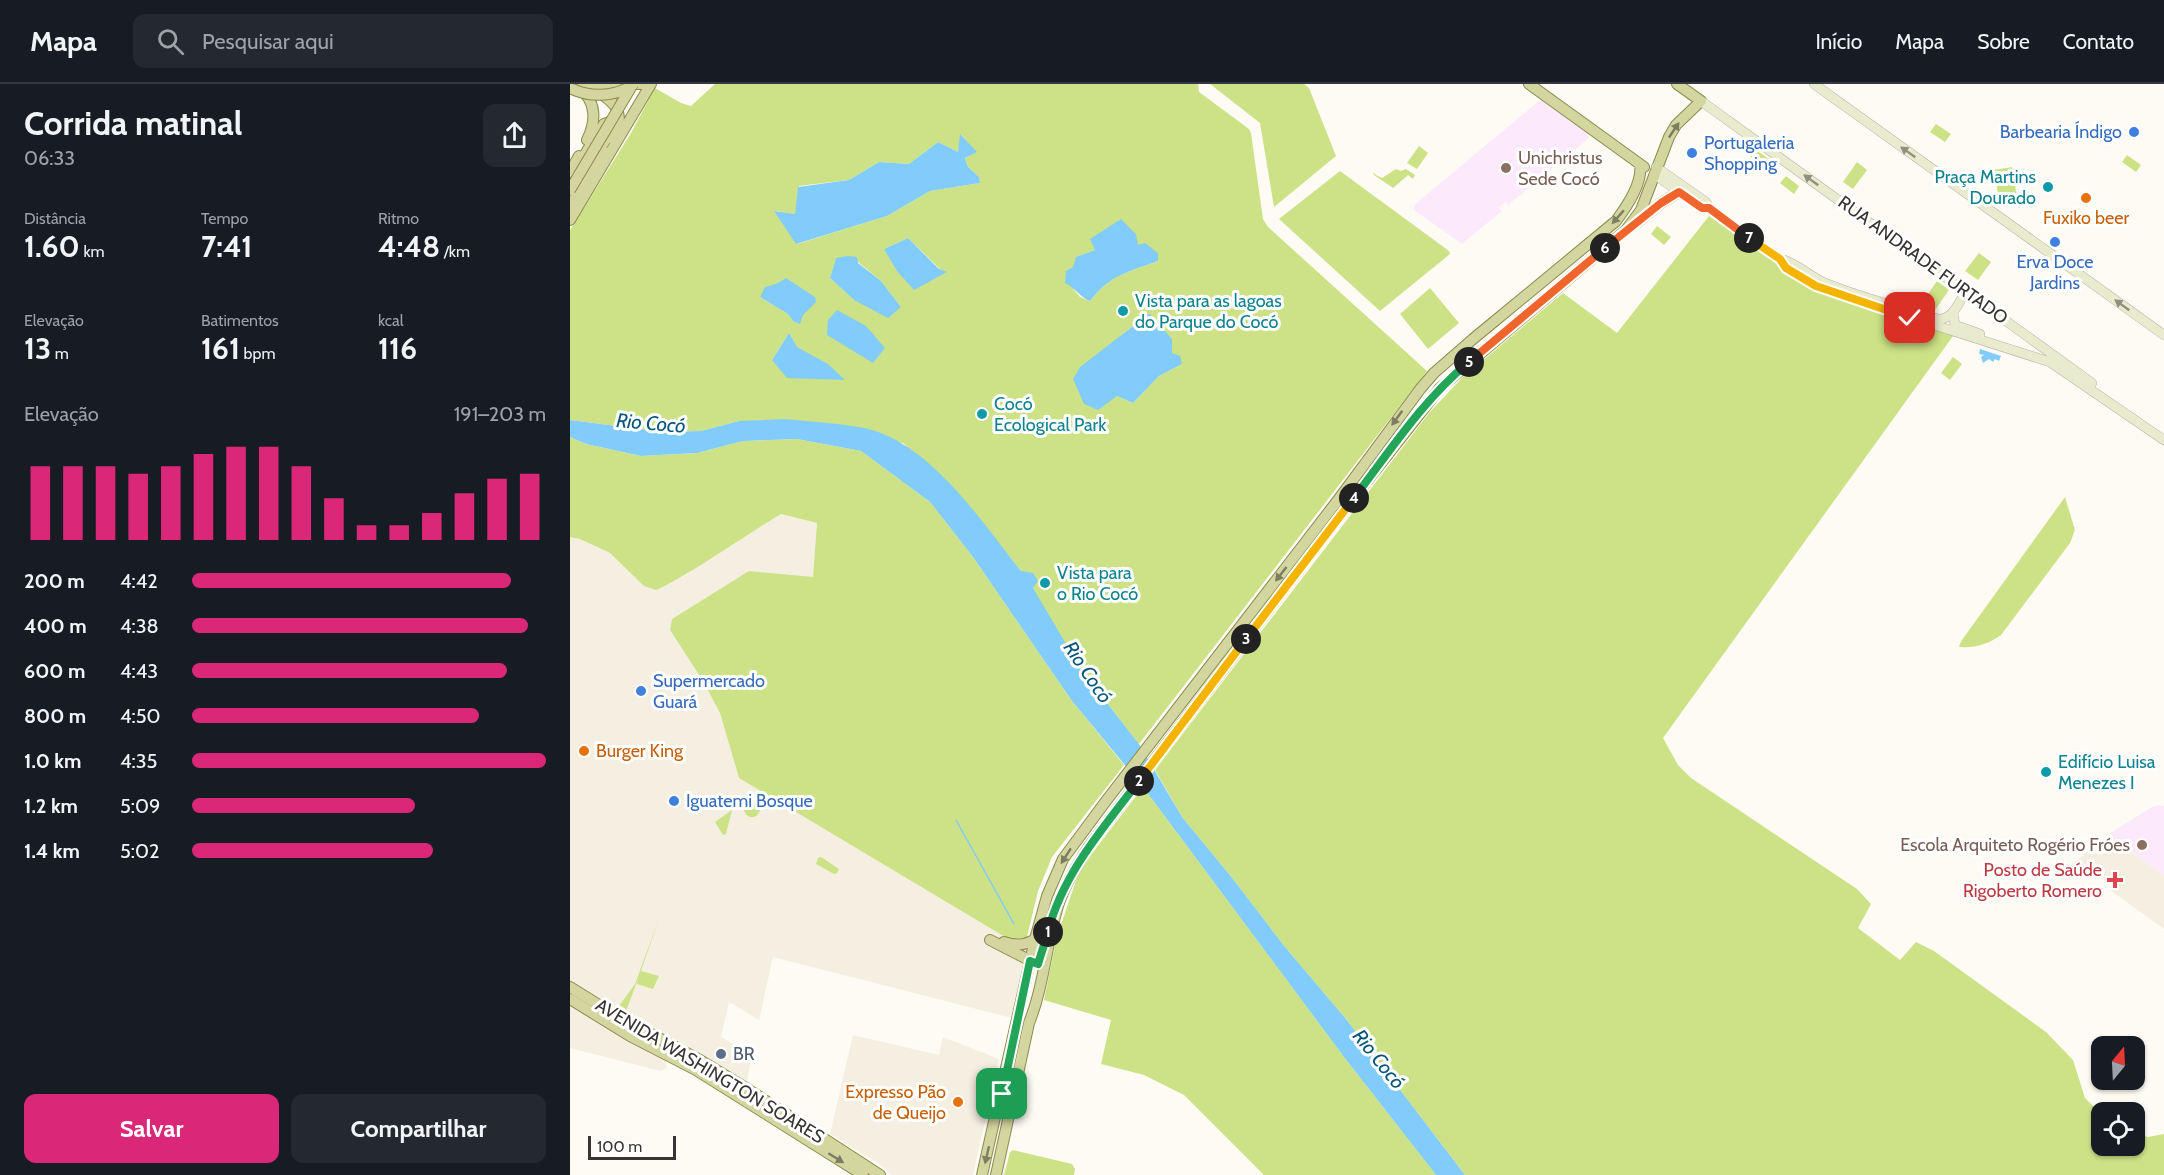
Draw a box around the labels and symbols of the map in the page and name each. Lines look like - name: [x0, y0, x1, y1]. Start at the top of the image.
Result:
- place label: Barbearia Índigo: [2000, 121, 2122, 143]
- one-way arrow: [1668, 123, 1680, 139]
- marker: Barbearia Índigo: [2127, 125, 2141, 139]
- place label: Portugaleria Shopping: [1704, 132, 1795, 175]
- marker: Portugaleria Shopping: [1685, 146, 1699, 160]
- one-way arrow: [1901, 146, 1916, 158]
- place label: Unichristus Sede Cocó: [1518, 147, 1602, 190]
- marker: Unichristus Sede Cocó: [1499, 161, 1513, 175]
- place label: Praça Martins Dourado: [1935, 166, 2036, 209]
- one-way arrow: [1803, 174, 1819, 186]
- marker: Praça Martins Dourado: [2041, 180, 2055, 194]
- street label: RUA ANDRADE FURTADO: [1834, 191, 2012, 329]
- marker: Fuxiko beer: [2079, 191, 2093, 205]
- place label: Fuxiko beer: [2043, 207, 2129, 229]
- one-way arrow: [1612, 209, 1625, 224]
- pin: 7: [1734, 223, 1764, 253]
- pin: 6: [1590, 233, 1620, 263]
- marker: Erva Doce Jardins: [2048, 235, 2062, 249]
- place label: Erva Doce Jardins: [2016, 251, 2094, 294]
- place label: Vista para as lagoas do Parque do Cocó: [1135, 290, 1282, 333]
- pin: [1884, 292, 1935, 343]
- one-way arrow: [2114, 299, 2130, 311]
- marker: Vista para as lagoas do Parque do Cocó: [1116, 304, 1130, 318]
- pin: 5: [1454, 347, 1484, 377]
- place label: Cocó Ecological Park: [994, 393, 1107, 436]
- marker: Cocó Ecological Park: [975, 407, 989, 421]
- water label: Rio Cocó: [615, 408, 687, 438]
- one-way arrow: [1392, 410, 1403, 426]
- pin: 4: [1339, 483, 1369, 513]
- place label: Vista para o Rio Cocó: [1057, 562, 1138, 605]
- one-way arrow: [1275, 567, 1287, 582]
- marker: Vista para o Rio Cocó: [1038, 576, 1052, 590]
- pin: 3: [1231, 624, 1261, 654]
- water label: Rio Cocó: [1059, 636, 1117, 708]
- place label: Supermercado Guará: [653, 670, 765, 713]
- marker: Supermercado Guará: [634, 684, 648, 698]
- place label: Burger King: [596, 740, 684, 762]
- marker: Burger King: [577, 744, 591, 758]
- place label: Edifício Luisa Menezes I: [2058, 751, 2156, 794]
- marker: Edifício Luisa Menezes I: [2039, 765, 2053, 779]
- pin: 2: [1124, 766, 1154, 796]
- place label: Iguatemi Bosque: [686, 790, 813, 812]
- marker: Iguatemi Bosque: [667, 794, 681, 808]
- place label: Escola Arquiteto Rogério Fróes: [1900, 834, 2130, 856]
- marker: Escola Arquiteto Rogério Fróes: [2135, 838, 2149, 852]
- one-way arrow: [1061, 848, 1072, 864]
- place label: Posto de Saúde Rigoberto Romero: [1963, 859, 2102, 902]
- marker: Posto de Saúde Rigoberto Romero: [2106, 871, 2124, 889]
- pin: 1: [1033, 917, 1063, 947]
- street label: AVENIDA WASHINGTON SOARES: [592, 994, 828, 1148]
- water label: Rio Cocó: [1348, 1024, 1410, 1094]
- north arrow: [2091, 1036, 2145, 1090]
- place label: BR: [733, 1043, 755, 1065]
- marker: BR: [714, 1047, 728, 1061]
- pin: [976, 1068, 1027, 1119]
- place label: Expresso Pão de Queijo: [845, 1081, 946, 1124]
- marker: Expresso Pão de Queijo: [951, 1095, 965, 1109]
- scale bar: [588, 1133, 676, 1160]
- one-way arrow: [981, 1146, 991, 1164]
- one-way arrow: [828, 1153, 844, 1164]

